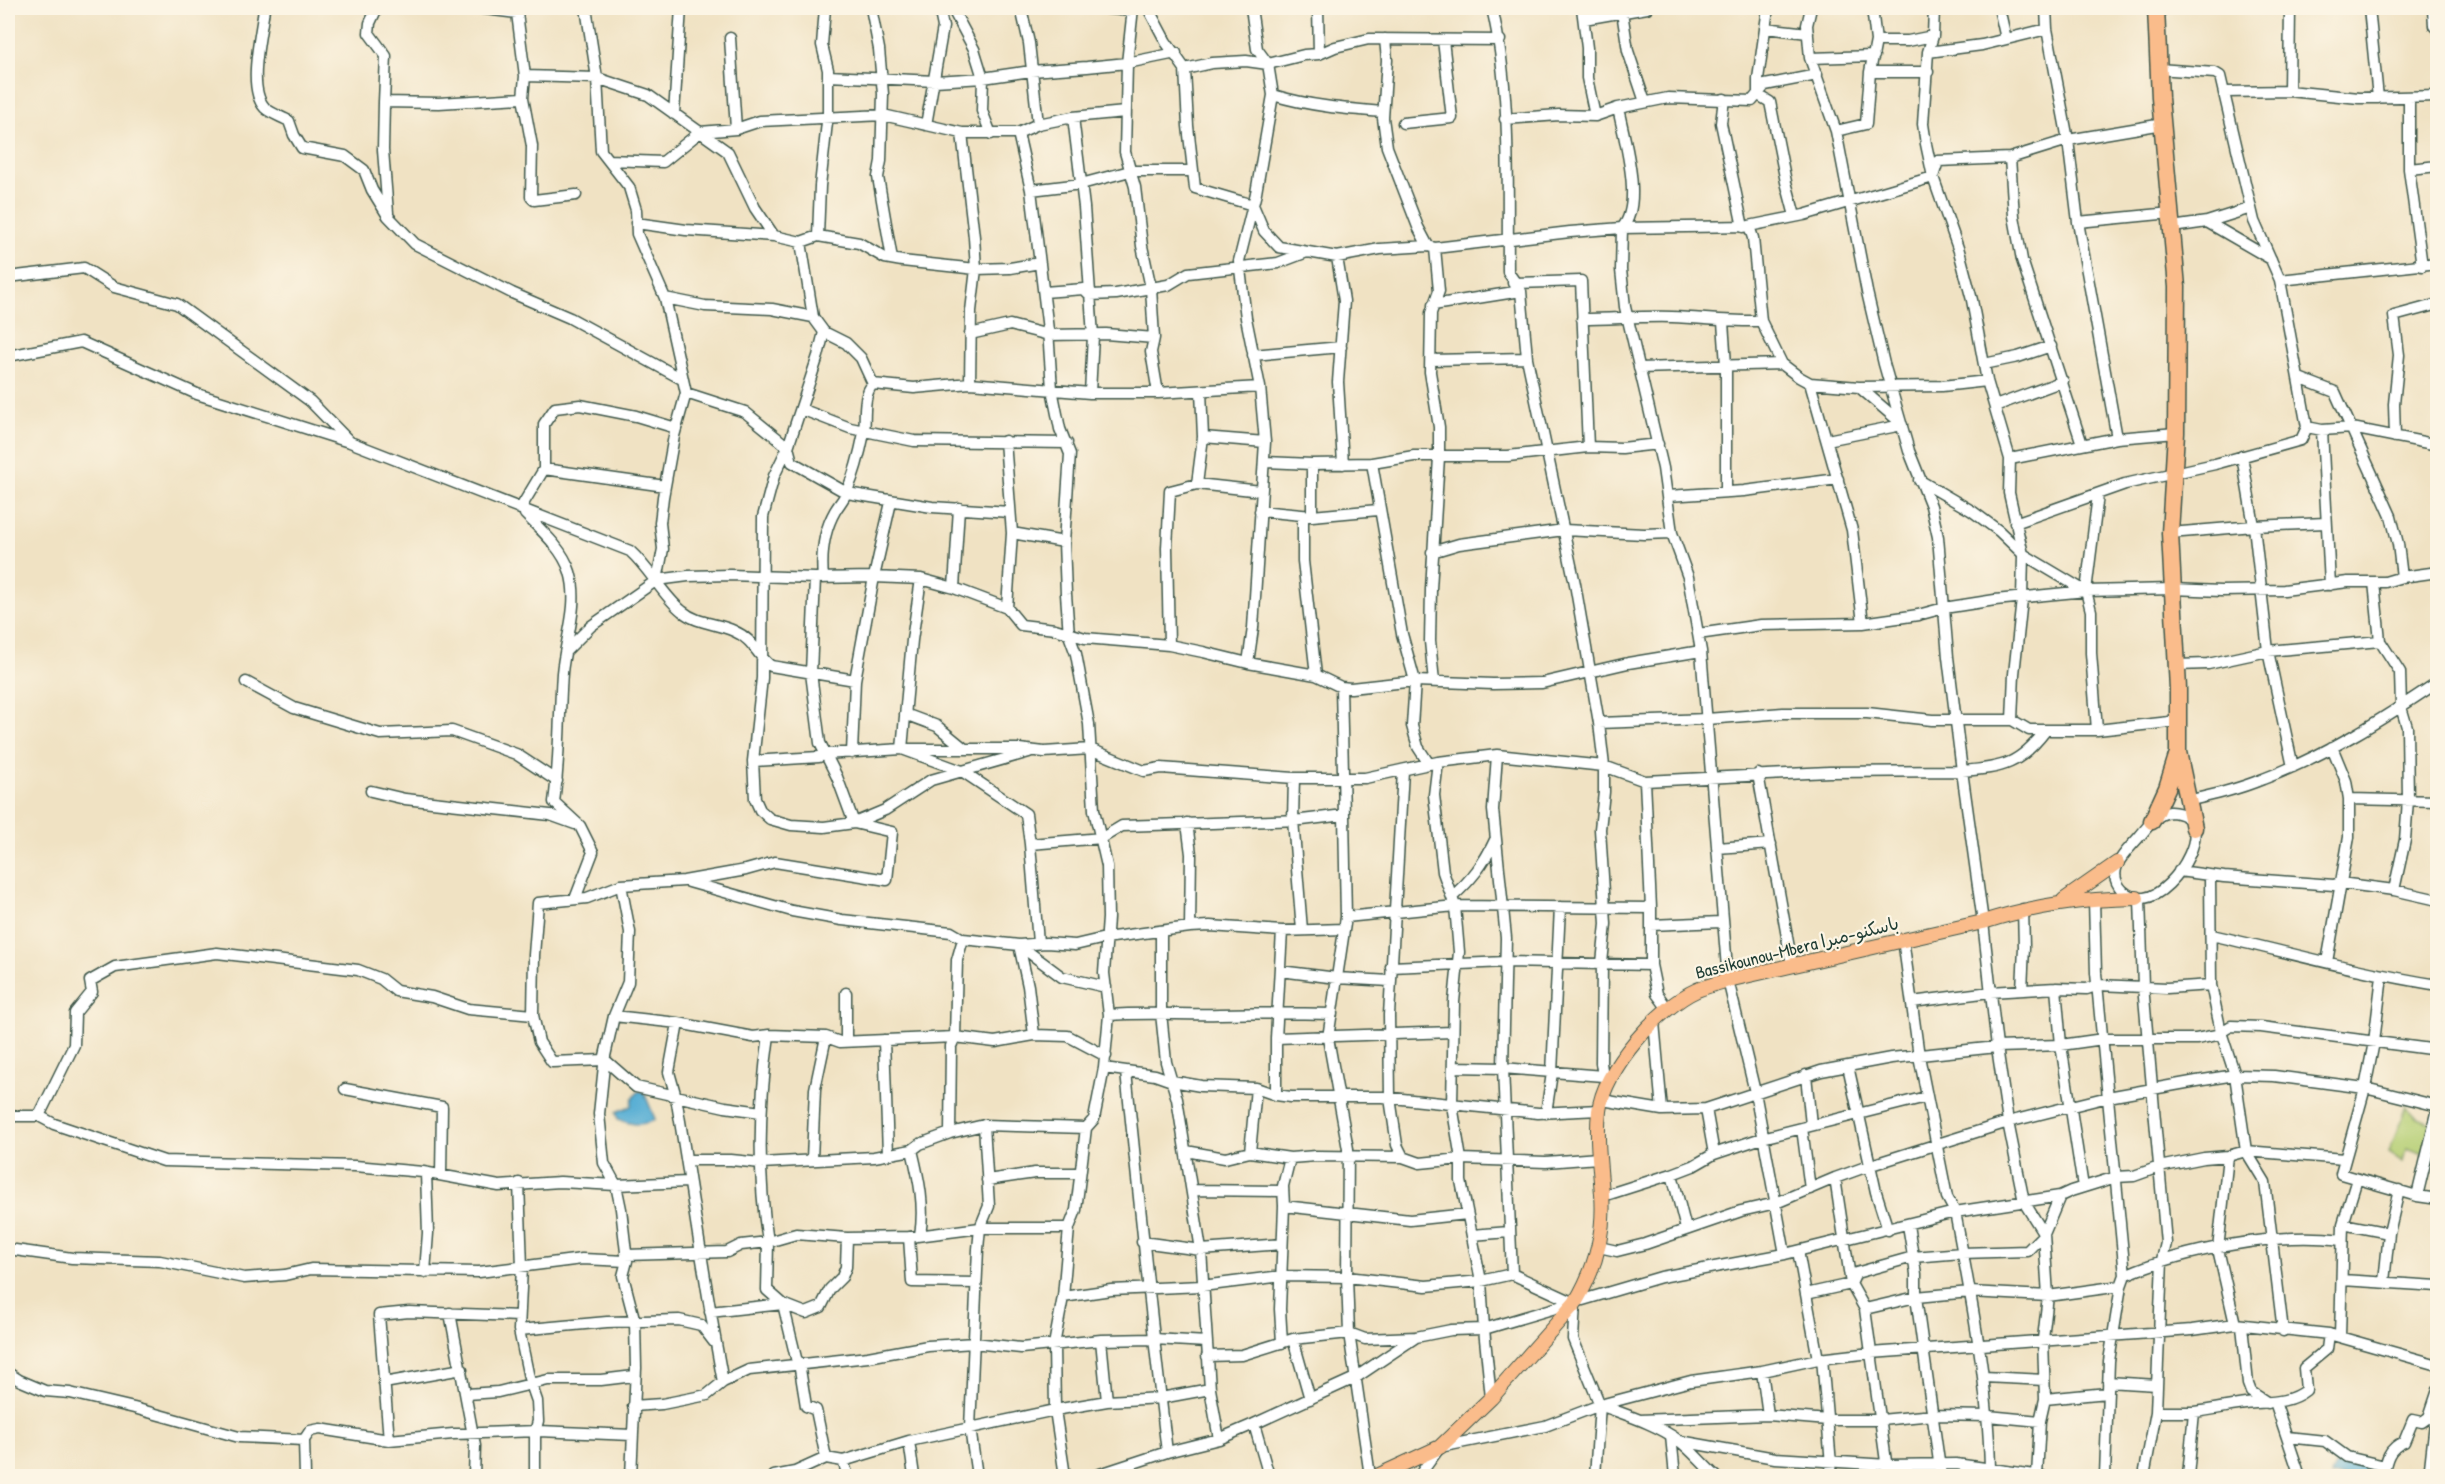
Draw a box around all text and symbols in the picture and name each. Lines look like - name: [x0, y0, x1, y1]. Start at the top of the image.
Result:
- street label: Bassikounou-Mbera باسكنو-مبرا: [1693, 910, 1901, 985]

